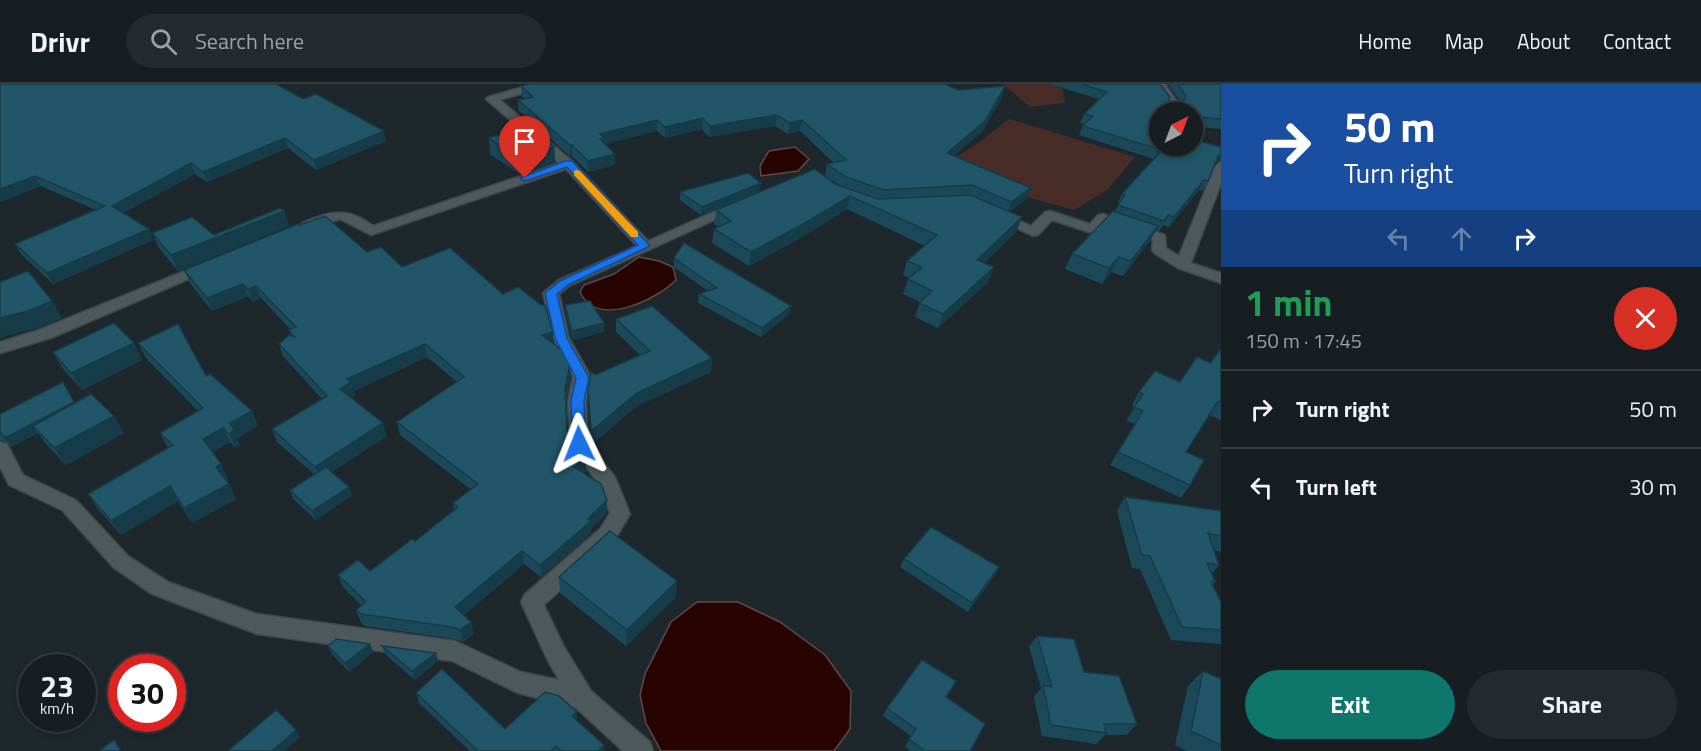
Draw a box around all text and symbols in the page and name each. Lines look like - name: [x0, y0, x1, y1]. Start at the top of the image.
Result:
- search box: [126, 14, 546, 68]
- text: Drivr: [30, 20, 90, 63]
- text: Search here: [195, 24, 304, 58]
- icon: search: [147, 25, 180, 58]
- text: Home: [1358, 25, 1412, 57]
- text: Map: [1445, 25, 1484, 57]
- text: About: [1517, 25, 1570, 57]
- text: Contact: [1603, 25, 1671, 57]
- text: 50 m: [1344, 94, 1436, 158]
- north arrow: [1149, 102, 1203, 156]
- map controls: [1149, 102, 1203, 156]
- icon: right: [1245, 108, 1323, 186]
- pin: [499, 116, 550, 178]
- icon: arrive: [508, 125, 541, 158]
- text: Turn right: [1344, 152, 1453, 193]
- icon: left: [1382, 222, 1415, 255]
- icon: ahead: [1445, 222, 1478, 255]
- icon: right: [1508, 222, 1541, 255]
- text: 1 min: [1245, 275, 1332, 330]
- button: close: [1614, 287, 1677, 350]
- text: 150 m · 17:45: [1245, 325, 1362, 356]
- text: Turn right: [1296, 392, 1390, 426]
- text: 50 m: [1629, 392, 1677, 426]
- icon: right: [1245, 393, 1278, 426]
- position arrow: [547, 412, 611, 476]
- text: Turn left: [1296, 470, 1377, 504]
- text: 30 m: [1629, 470, 1677, 504]
- icon: left: [1245, 471, 1278, 504]
- speed limit sign: 30: [108, 654, 186, 732]
- text: 23: [40, 663, 74, 709]
- button: Exit: [1245, 670, 1455, 739]
- button: Share: [1467, 670, 1677, 739]
- text: km/h: [40, 697, 74, 720]

